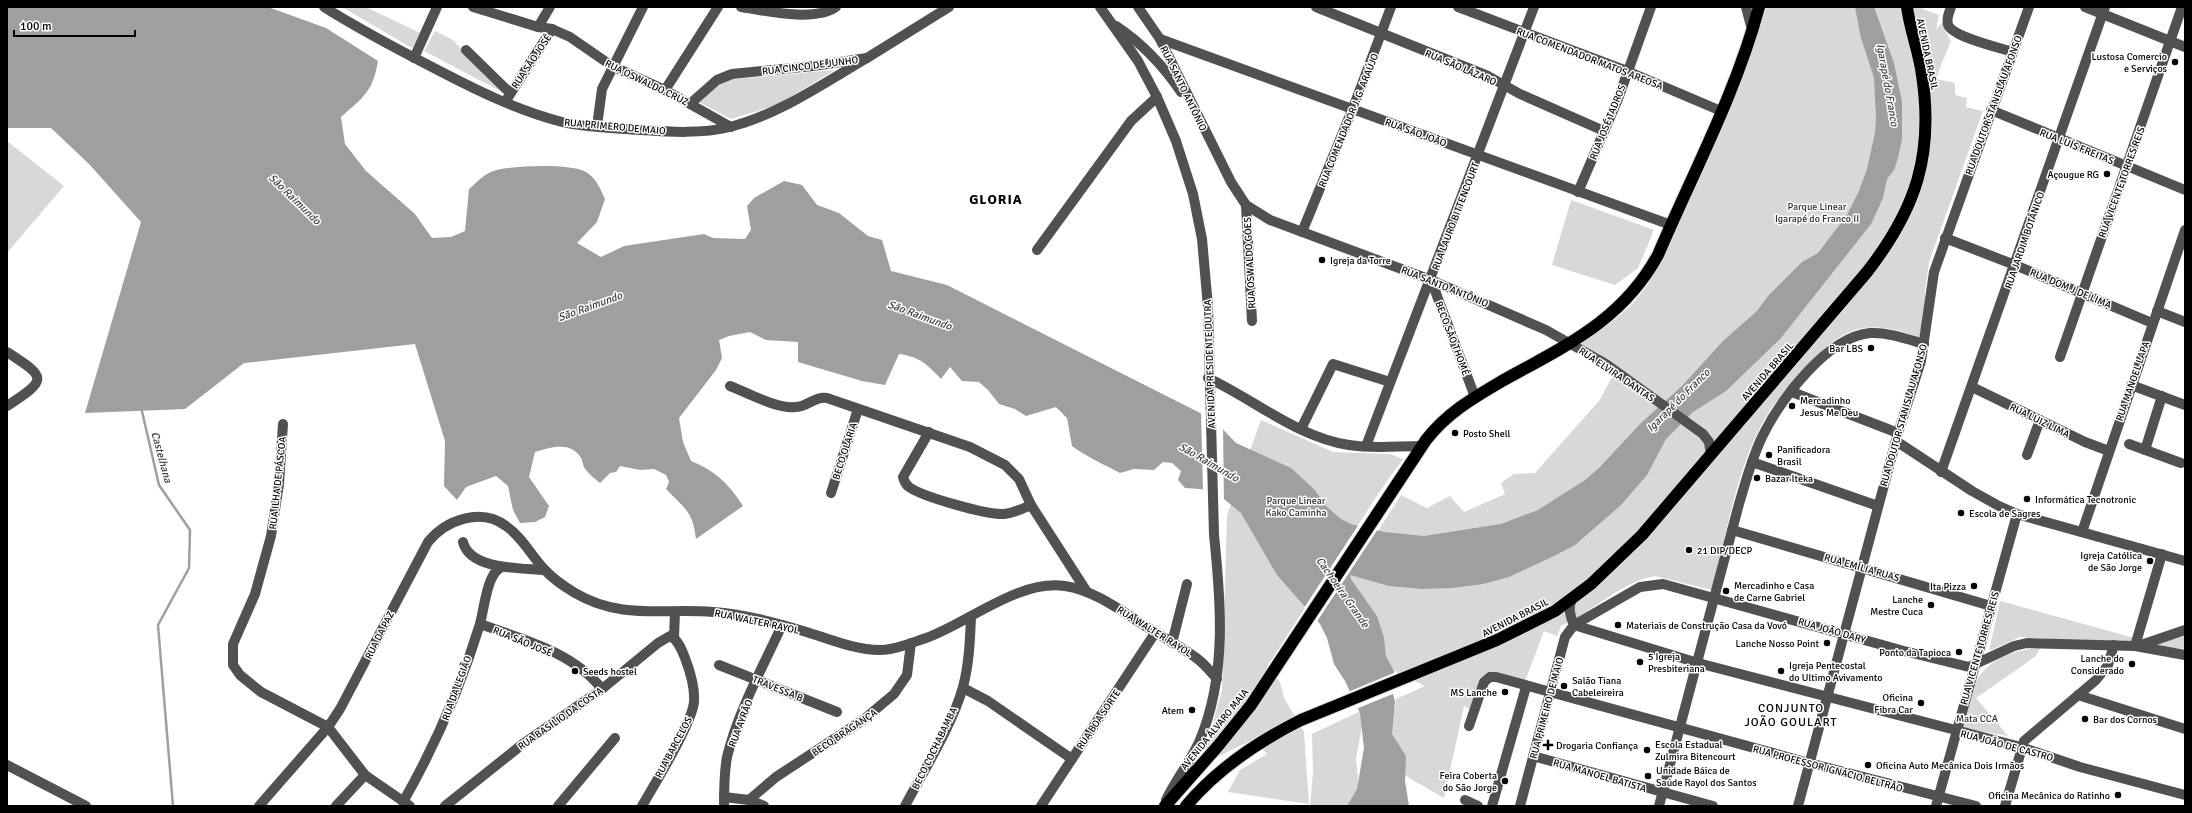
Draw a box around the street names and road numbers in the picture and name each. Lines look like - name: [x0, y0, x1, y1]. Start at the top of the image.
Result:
- street label: AVENIDA BRASIL: [1914, 17, 1940, 91]
- street label: RUA COMENDADOR MATOS AREOSA: [1515, 25, 1665, 92]
- street label: RUA SÃO JOSÉ: [508, 31, 555, 91]
- street label: RUA DOUTOR STANISLAU AFONSO: [1963, 34, 2025, 177]
- street label: RUA SANTO ANTÔNIO: [1157, 44, 1209, 133]
- street label: RUA SÃO LÁZARO: [1423, 47, 1499, 89]
- street label: RUA COMENDADOR J. G. ARAÚJO: [1316, 51, 1381, 189]
- street label: RUA CINCO DE JUNHO: [761, 54, 859, 78]
- street label: RUA OSWALDO CRUZ: [603, 57, 691, 108]
- street label: RUA JOSÉ TADROS: [1586, 82, 1629, 162]
- street label: RUA SÃO JOÃO: [1383, 116, 1448, 150]
- street label: RUA PRIMERO DE MAIO: [564, 117, 667, 137]
- street label: RUA VICENTE TORRES REIS: [2096, 125, 2148, 240]
- street label: RUA LUÍS FREITAS: [2038, 126, 2116, 167]
- street label: RUA LAURO BITTENCOURT: [1430, 161, 1482, 272]
- street label: RUA JARDIM BOTÂNICO: [2003, 190, 2047, 290]
- street label: RUA OSWALDO GÓES: [1241, 216, 1258, 309]
- street label: RUA SANTO ANTÔNIO: [1399, 264, 1490, 310]
- street label: RUA DOM J DE LIMA: [2028, 266, 2113, 311]
- street label: AVENIDA PRESIDENTE DUTRA: [1202, 299, 1218, 429]
- street label: BECO SÃO THOMÉ: [1432, 299, 1473, 378]
- street label: AVENIDA BRASIL: [1739, 340, 1796, 403]
- street label: RUA MANOEL LAPA: [2114, 340, 2152, 423]
- street label: RUA DOUTOR STANISLAU AFONSO: [1878, 342, 1930, 488]
- street label: RUA ELVIRA DANTAS: [1576, 345, 1657, 405]
- street label: RUA LUIZ LIMA: [2008, 401, 2072, 441]
- street label: BECO OLARIA: [830, 421, 860, 481]
- street label: RUA ILHA DE PÁSCOA: [266, 436, 289, 530]
- street label: RUA EMÍLIA RUAS: [1823, 551, 1901, 585]
- street label: RUA VICENTE TORRES REIS: [1958, 590, 2002, 706]
- street label: AVENIDA BRASIL: [1480, 596, 1551, 640]
- street label: RUA WALTER RAYOL: [1115, 604, 1194, 660]
- street label: RUA WALTER RAYOL: [713, 607, 800, 637]
- street label: RUA DA PAZ: [363, 609, 397, 661]
- street label: RUA JOÃO DARY: [1797, 616, 1867, 646]
- street label: RUA SÃO JOSÉ: [491, 624, 555, 659]
- street label: RUA DA LEGIÃO: [440, 654, 474, 722]
- street label: RUA PRIMEIRO DE MAIO: [1528, 656, 1566, 760]
- street label: TRAVESSA B: [751, 673, 805, 704]
- street label: RUA BASÍLIO DA COSTA: [515, 684, 605, 753]
- street label: AVENIDA ÁLVARO MAIA: [1178, 686, 1251, 773]
- street label: RUA BOA SORTE: [1074, 687, 1124, 752]
- street label: RUA AYRÃO: [726, 698, 756, 749]
- street label: BECO COCHABAMBA: [910, 705, 960, 792]
- street label: BECO BRAGANÇA: [810, 707, 879, 759]
- street label: RUA BARCELOS: [653, 714, 695, 780]
- street label: RUA JOÃO DE CASTRO: [1959, 728, 2055, 764]
- street label: RUA PROFESSOR IGNÁCIO BELTRÃO: [1751, 742, 1905, 795]
- street label: RUA MANOEL BATISTA: [1552, 757, 1648, 795]

